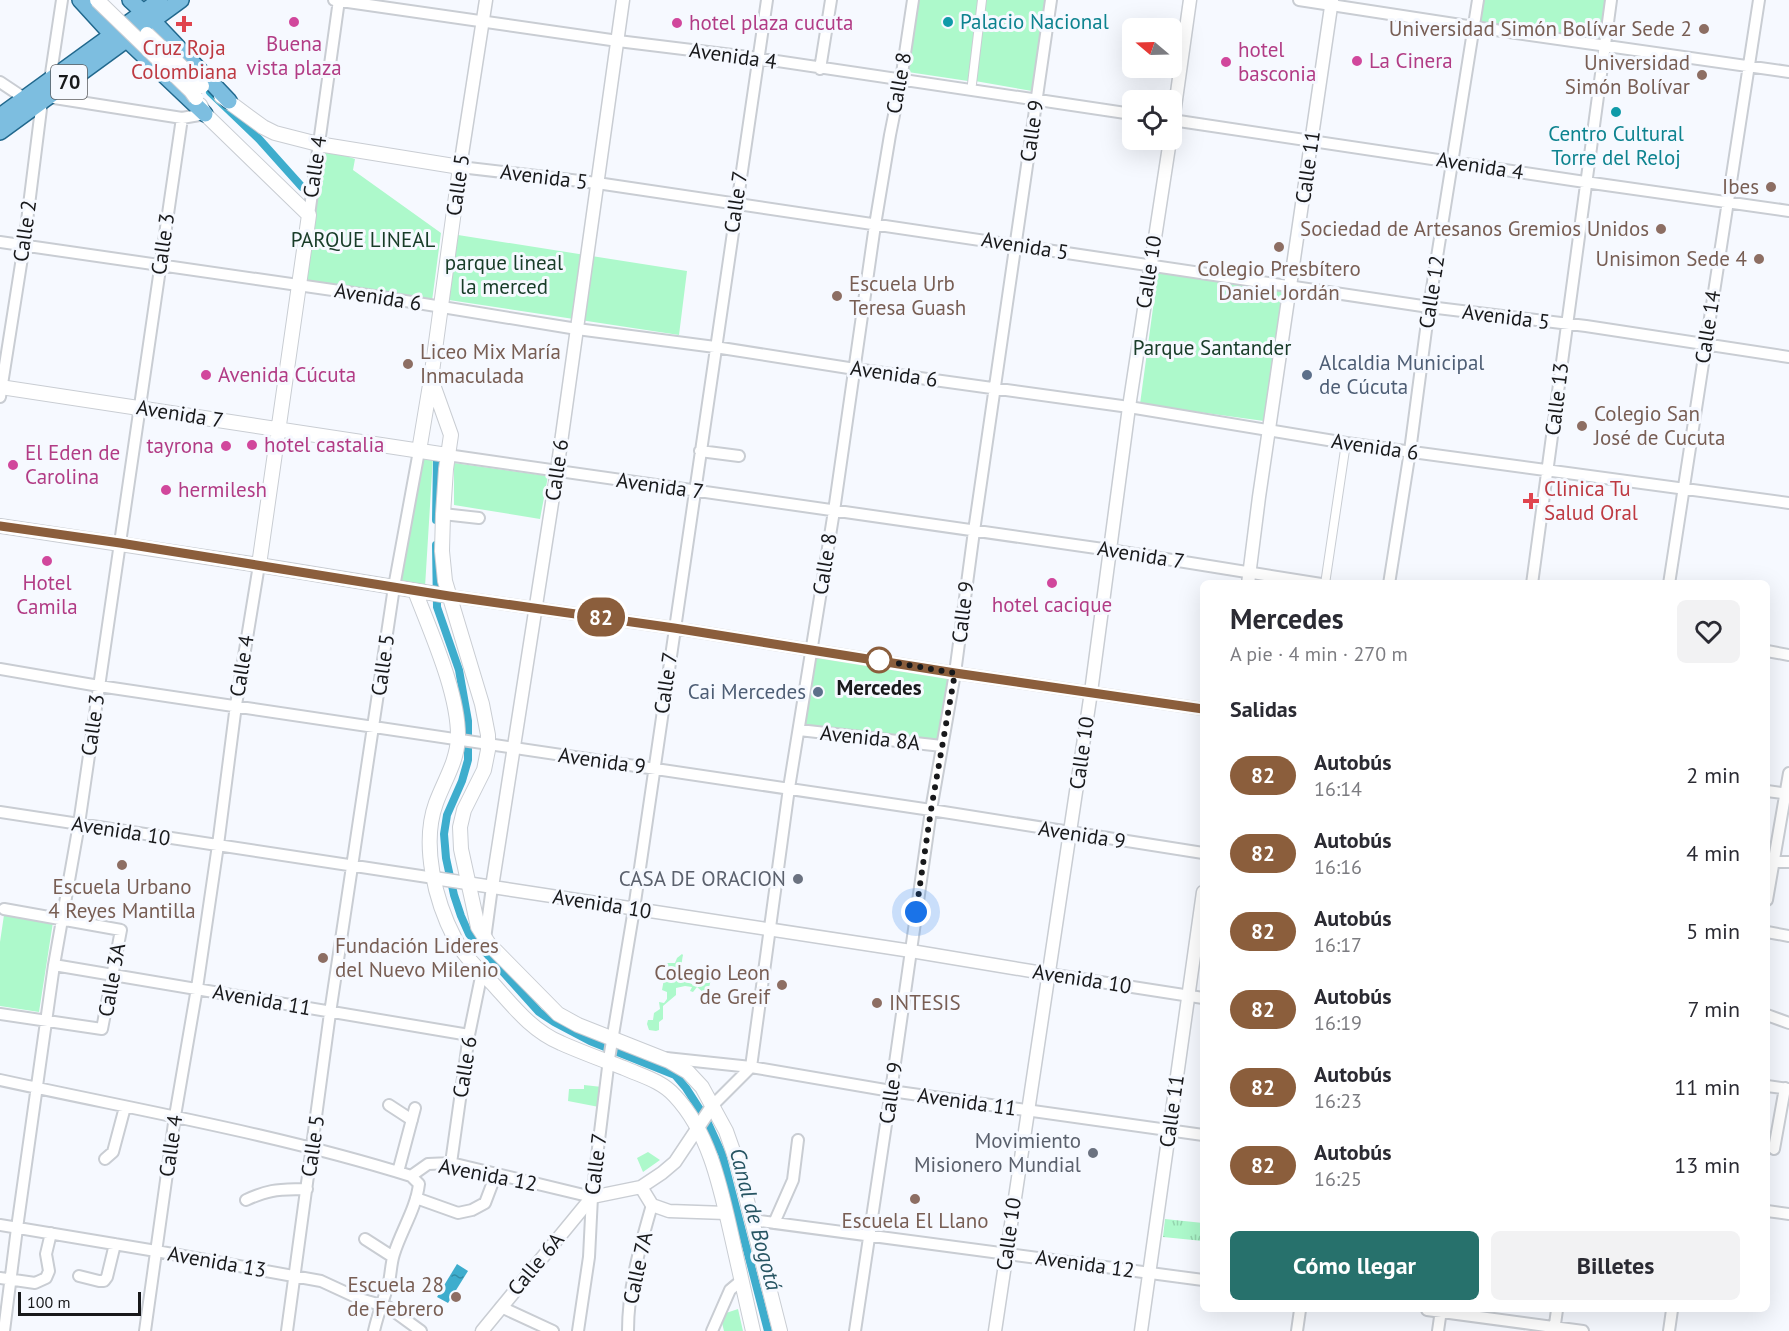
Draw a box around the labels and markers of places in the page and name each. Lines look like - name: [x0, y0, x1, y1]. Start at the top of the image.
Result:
- place label: Palacio Nacional: [960, 8, 1109, 35]
- place label: hotel plaza cucuta: [689, 9, 853, 36]
- marker: Cruz Roja Colombiana: [175, 15, 193, 33]
- marker: Buena vista plaza: [287, 15, 301, 29]
- marker: Palacio Nacional: [941, 15, 955, 29]
- place label: Universidad Simón Bolívar Sede 2: [1389, 15, 1692, 42]
- marker: hotel plaza cucuta: [670, 16, 684, 30]
- marker: Universidad Simón Bolívar Sede 2: [1697, 22, 1711, 36]
- place label: Buena vista plaza: [246, 30, 342, 81]
- place label: Cruz Roja Colombiana: [131, 34, 237, 85]
- place label: hotel basconia: [1238, 36, 1316, 87]
- place label: La Cinera: [1369, 47, 1453, 74]
- place label: Universidad Simón Bolívar: [1565, 49, 1690, 100]
- marker: La Cinera: [1350, 54, 1364, 68]
- marker: hotel basconia: [1219, 55, 1233, 69]
- marker: Universidad Simón Bolívar: [1695, 68, 1709, 82]
- marker: Centro Cultural Torre del Reloj: [1609, 105, 1623, 119]
- place label: Centro Cultural Torre del Reloj: [1548, 120, 1684, 171]
- place label: Ibes: [1722, 173, 1759, 200]
- marker: Ibes: [1764, 180, 1778, 194]
- place label: Sociedad de Artesanos Gremios Unidos: [1300, 215, 1649, 242]
- marker: Sociedad de Artesanos Gremios Unidos: [1654, 222, 1668, 236]
- marker: Colegio Presbítero Daniel Jordán: [1272, 240, 1286, 254]
- place label: Unisimon Sede 4: [1595, 245, 1747, 272]
- marker: Unisimon Sede 4: [1752, 252, 1766, 266]
- place label: Colegio Presbítero Daniel Jordán: [1197, 255, 1361, 306]
- place label: Escuela Urb Teresa Guash: [849, 270, 966, 321]
- marker: Escuela Urb Teresa Guash: [830, 289, 844, 303]
- place label: Liceo Mix María Inmaculada: [420, 338, 561, 389]
- place label: Alcaldia Municipal de Cúcuta: [1319, 349, 1484, 400]
- marker: Liceo Mix María Inmaculada: [401, 357, 415, 371]
- place label: Avenida Cúcuta: [218, 361, 356, 388]
- marker: Avenida Cúcuta: [199, 368, 213, 382]
- marker: Alcaldia Municipal de Cúcuta: [1300, 368, 1314, 382]
- place label: Colegio San José de Cucuta: [1593, 400, 1725, 451]
- marker: Colegio San José de Cucuta: [1575, 419, 1589, 433]
- place label: hotel castalia: [264, 431, 384, 458]
- place label: tayrona: [146, 432, 214, 459]
- marker: hotel castalia: [245, 438, 259, 452]
- place label: El Eden de Carolina: [25, 439, 120, 490]
- marker: tayrona: [219, 439, 233, 453]
- marker: El Eden de Carolina: [6, 458, 20, 472]
- place label: Clinica Tu Salud Oral: [1544, 475, 1638, 526]
- place label: hermilesh: [178, 476, 267, 503]
- marker: hermilesh: [159, 483, 173, 497]
- marker: Clinica Tu Salud Oral: [1522, 492, 1540, 510]
- marker: Hotel Camila: [40, 554, 54, 568]
- place label: Hotel Camila: [16, 569, 78, 620]
- marker: hotel cacique: [1045, 576, 1059, 590]
- place label: hotel cacique: [992, 591, 1112, 618]
- marker: Mercedes: [866, 647, 892, 673]
- place label: Mercedes: [836, 674, 922, 701]
- place label: Cai Mercedes: [688, 678, 806, 705]
- marker: Cai Mercedes: [811, 685, 825, 699]
- marker: Escuela Urbano 4 Reyes Mantilla: [115, 858, 129, 872]
- place label: CASA DE ORACION: [619, 865, 786, 892]
- marker: CASA DE ORACION: [791, 872, 805, 886]
- place label: Escuela Urbano 4 Reyes Mantilla: [48, 873, 196, 924]
- place label: Fundación Lideres del Nuevo Milenio: [335, 932, 499, 983]
- marker: Fundación Lideres del Nuevo Milenio: [316, 951, 330, 965]
- place label: Colegio Leon de Greif: [654, 959, 771, 1010]
- marker: Colegio Leon de Greif: [775, 978, 789, 992]
- place label: INTESIS: [889, 989, 961, 1016]
- marker: INTESIS: [870, 996, 884, 1010]
- place label: Movimiento Misionero Mundial: [914, 1127, 1081, 1178]
- marker: Movimiento Misionero Mundial: [1086, 1146, 1100, 1160]
- marker: Escuela El Llano: [908, 1192, 922, 1206]
- place label: Escuela El Llano: [842, 1207, 988, 1234]
- place label: Escuela 28 de Febrero: [347, 1271, 444, 1322]
- marker: Escuela 28 de Febrero: [449, 1290, 463, 1304]

